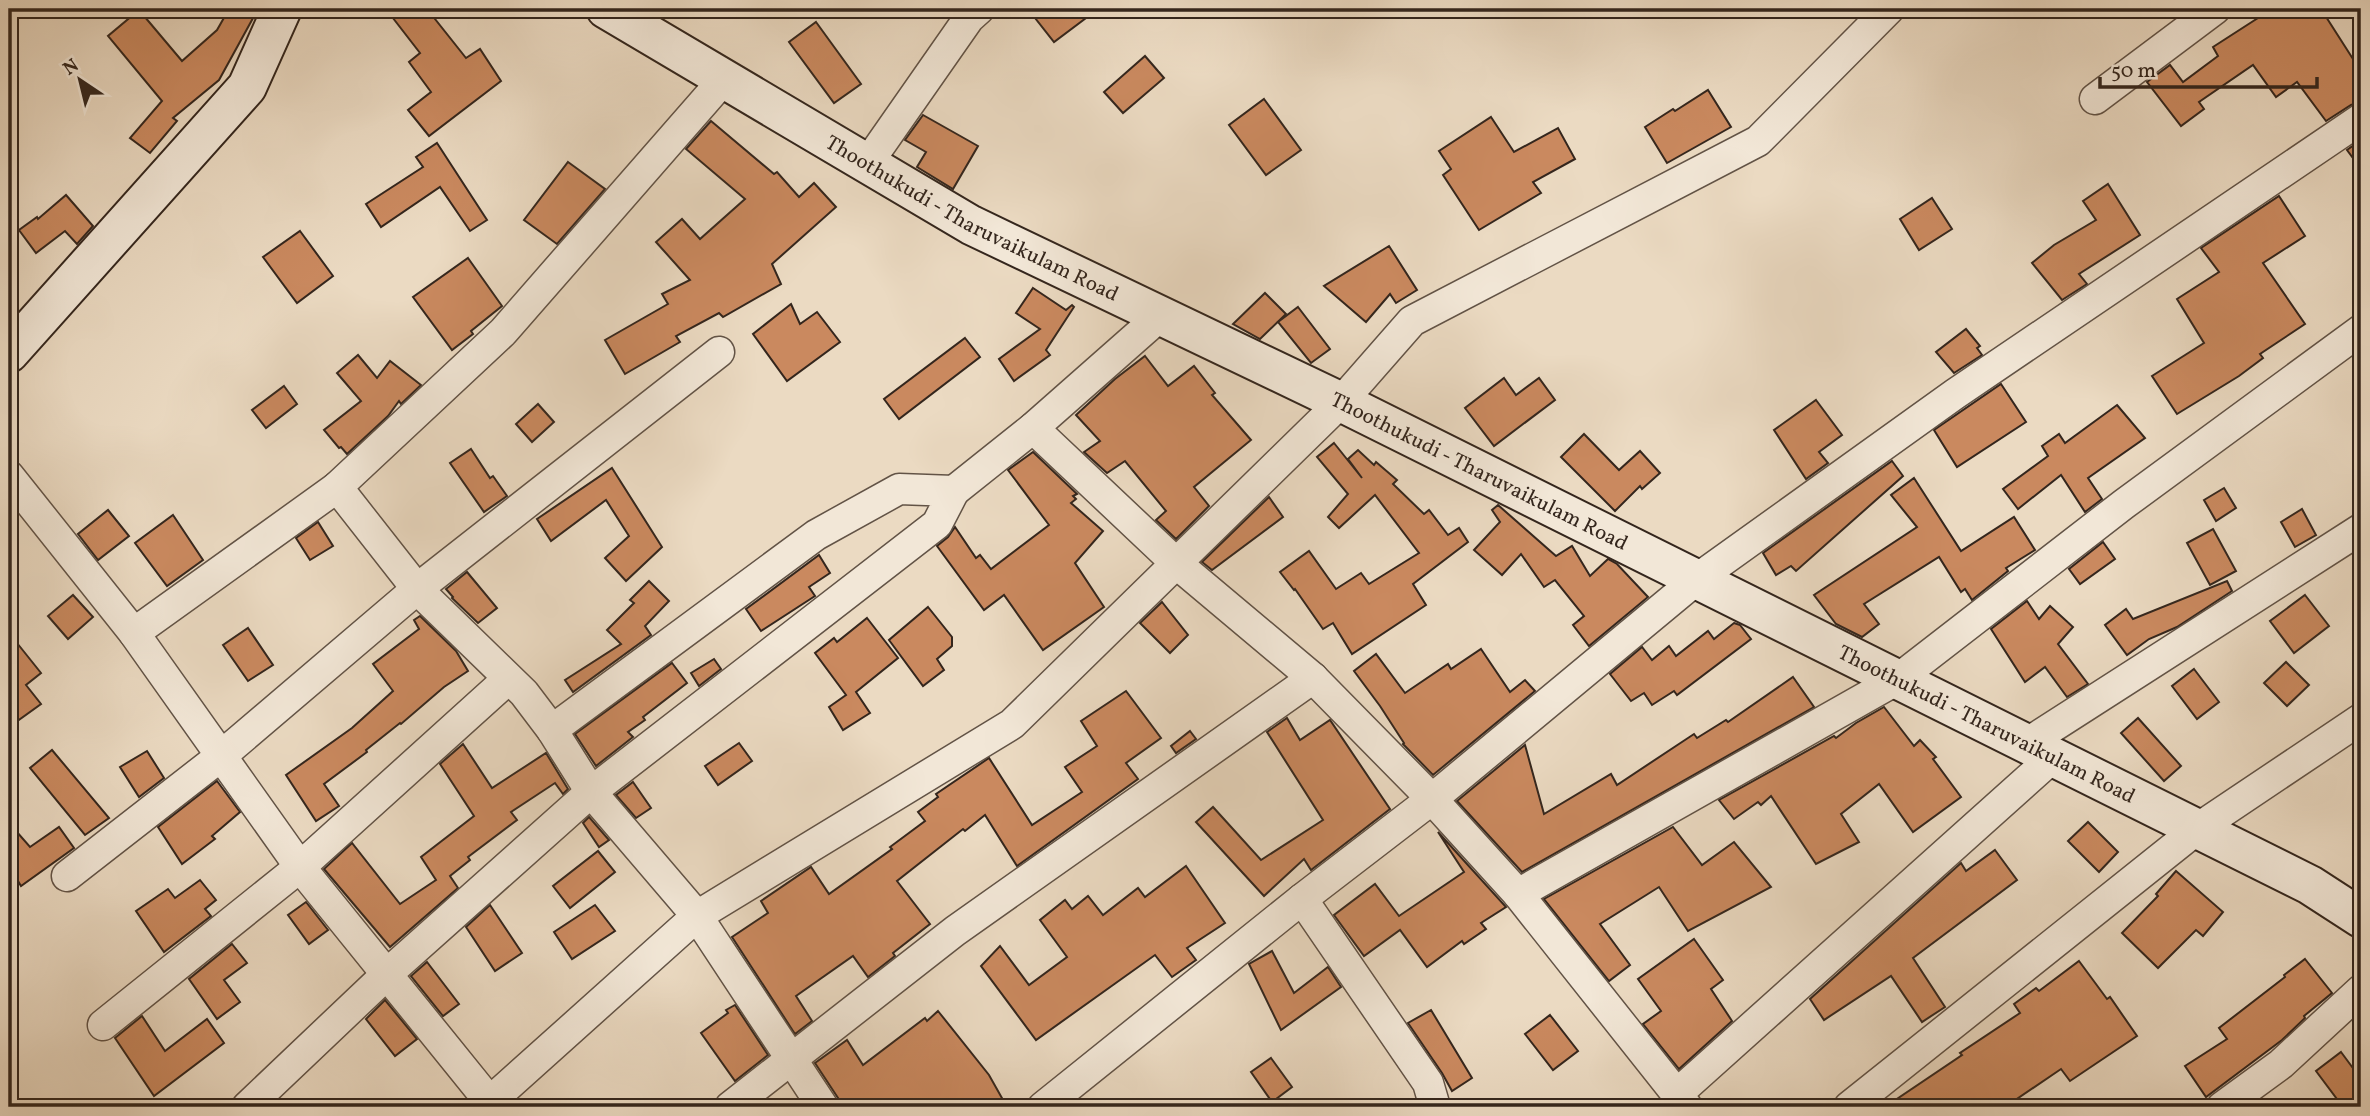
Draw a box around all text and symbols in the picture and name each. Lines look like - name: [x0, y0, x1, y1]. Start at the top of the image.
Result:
- north arrow: [46, 46, 116, 116]
- scale bar: [2100, 46, 2318, 90]
- text: N: [58, 53, 85, 82]
- text: 50 m: [2111, 57, 2156, 86]
- street label: Thoothukudi - Tharuvaikulam Road: [819, 129, 1123, 309]
- street label: Thoothukudi - Tharuvaikulam Road: [1325, 386, 1632, 559]
- street label: Thoothukudi - Tharuvaikulam Road: [1833, 639, 2140, 812]

